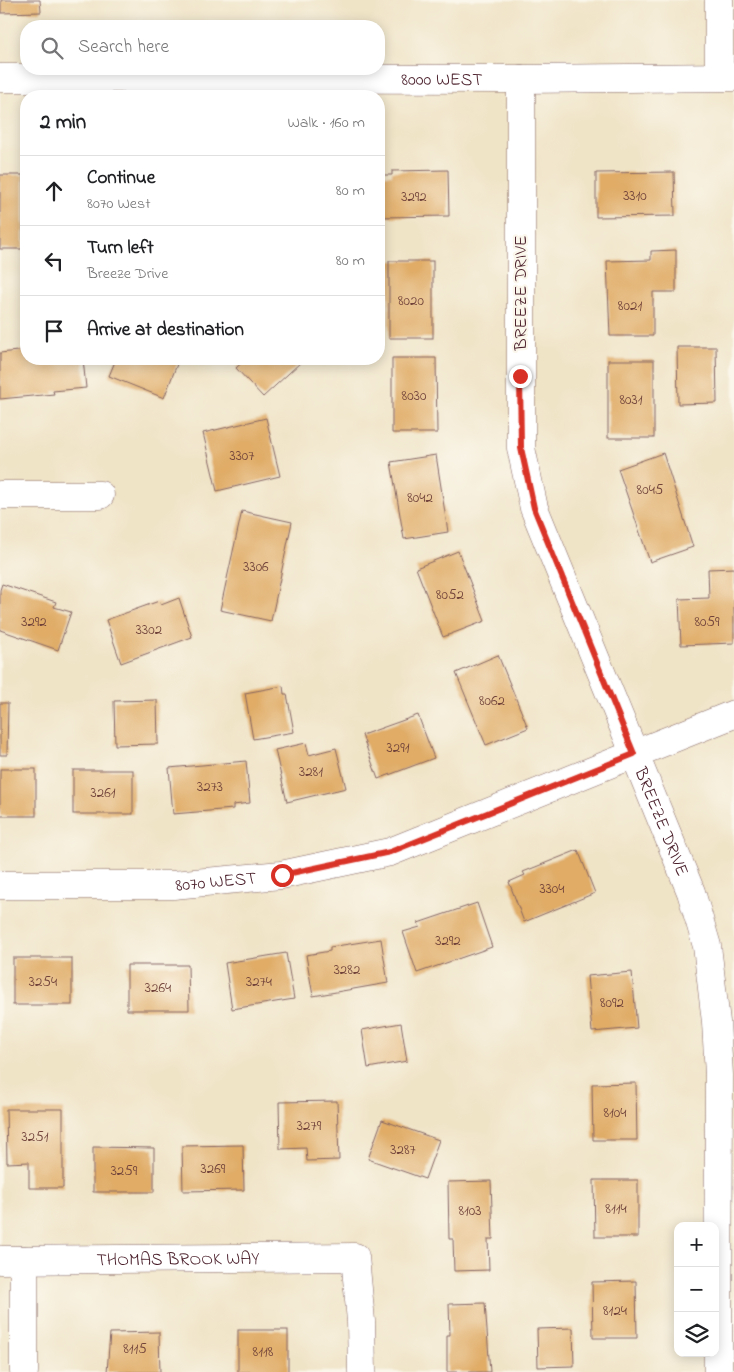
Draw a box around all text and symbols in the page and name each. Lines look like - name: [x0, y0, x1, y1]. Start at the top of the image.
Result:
- search box: [20, 20, 385, 75]
- icon: search: [38, 34, 66, 62]
- text: Search here: [78, 34, 169, 61]
- street label: 8000 WEST: [401, 68, 483, 94]
- text: 2 min: [40, 108, 86, 138]
- text: Walk · 160 m: [287, 111, 365, 135]
- text: Continue: [87, 165, 155, 192]
- icon: ahead: [40, 177, 68, 205]
- text: 80 m: [336, 179, 365, 203]
- house number: 3310: [623, 185, 647, 207]
- house number: 3292: [401, 186, 427, 208]
- text: 8070 West: [87, 192, 151, 216]
- text: Turn left: [87, 235, 154, 262]
- street label: BREEZE DRIVE: [509, 235, 535, 352]
- icon: left: [40, 247, 68, 275]
- text: 80 m: [336, 249, 365, 273]
- text: Breeze Drive: [87, 262, 168, 286]
- house number: 8020: [398, 290, 425, 312]
- house number: 8021: [618, 295, 642, 317]
- icon: arrive: [40, 317, 68, 345]
- text: Arrive at destination: [87, 317, 244, 344]
- route end: [509, 365, 532, 388]
- house number: 8030: [402, 385, 427, 407]
- house number: 8031: [619, 389, 643, 411]
- house number: 3307: [229, 445, 255, 467]
- house number: 8045: [637, 479, 664, 501]
- house number: 8042: [407, 487, 433, 509]
- house number: 3306: [243, 556, 269, 578]
- house number: 8052: [436, 584, 465, 606]
- house number: 3292: [21, 611, 47, 633]
- house number: 8059: [694, 611, 720, 633]
- house number: 3302: [136, 619, 163, 641]
- house number: 8062: [479, 690, 506, 712]
- house number: 3291: [387, 737, 410, 759]
- house number: 3281: [299, 761, 323, 783]
- street label: BREEZE DRIVE: [626, 763, 694, 881]
- house number: 3273: [197, 776, 223, 798]
- house number: 3261: [90, 782, 116, 804]
- route start: [271, 864, 294, 887]
- street label: 8070 WEST: [174, 866, 258, 900]
- house number: 3304: [539, 878, 565, 900]
- house number: 3292: [435, 930, 461, 952]
- house number: 3282: [334, 959, 361, 981]
- house number: 3254: [29, 971, 57, 993]
- house number: 3274: [246, 971, 272, 993]
- house number: 3264: [145, 977, 171, 999]
- house number: 8092: [600, 992, 625, 1014]
- house number: 8104: [603, 1102, 627, 1124]
- house number: 3279: [297, 1115, 322, 1137]
- house number: 3251: [21, 1126, 49, 1148]
- house number: 3287: [390, 1139, 416, 1161]
- house number: 3269: [201, 1158, 226, 1180]
- house number: 3259: [111, 1160, 138, 1182]
- house number: 8114: [605, 1198, 627, 1220]
- house number: 8103: [458, 1200, 482, 1222]
- map controls: [674, 1222, 719, 1357]
- button: +: [674, 1222, 719, 1267]
- street label: THOMAS BROOK WAY: [96, 1247, 260, 1274]
- button: −: [674, 1267, 719, 1312]
- house number: 8124: [603, 1300, 627, 1322]
- button: layers: [674, 1312, 719, 1357]
- house number: 8115: [123, 1338, 147, 1360]
- house number: 8118: [253, 1341, 274, 1363]

